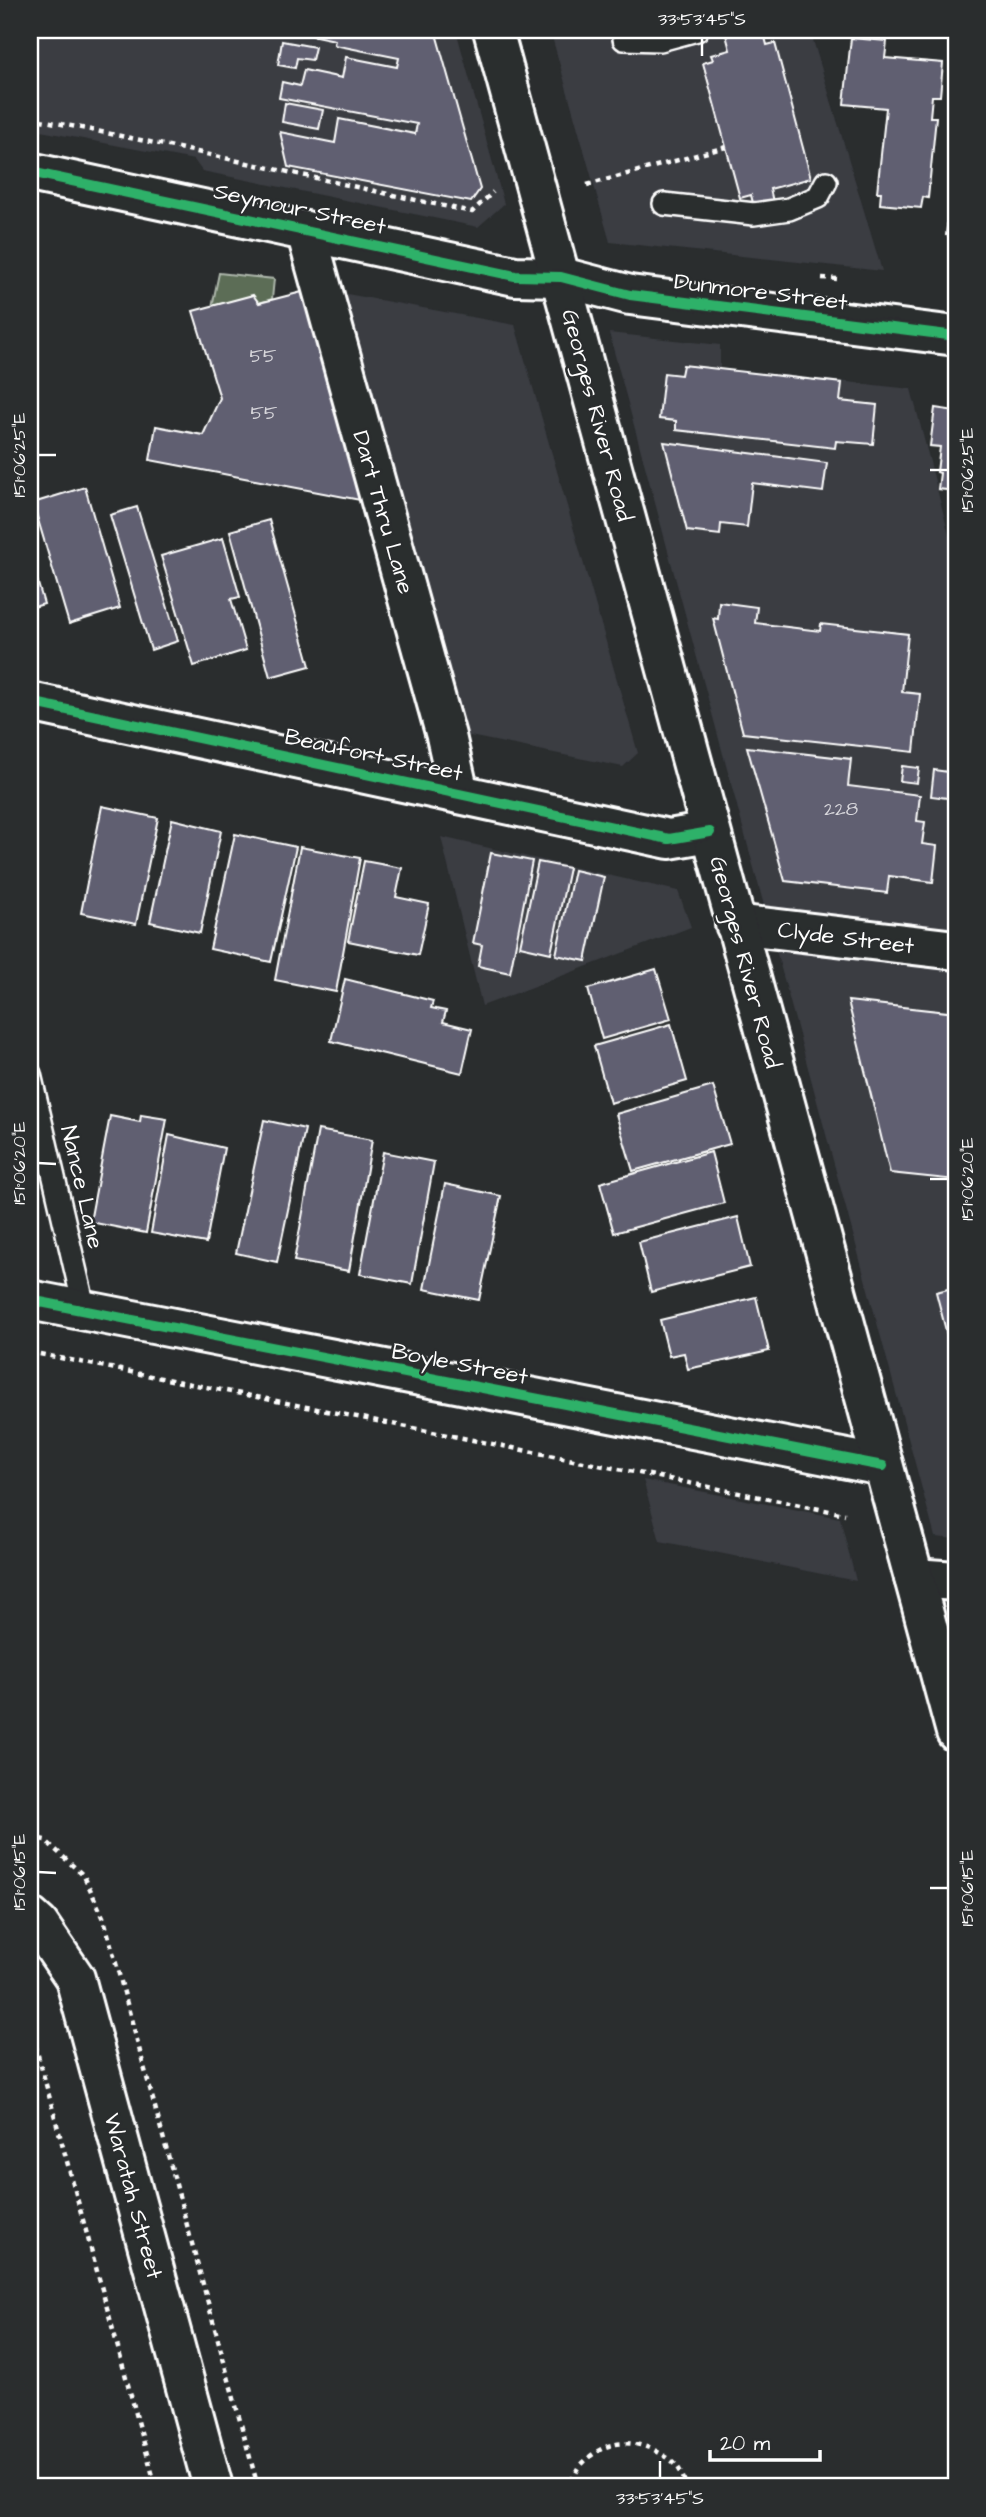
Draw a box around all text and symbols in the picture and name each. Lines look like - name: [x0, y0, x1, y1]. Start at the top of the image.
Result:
- text: 33°53'45"S: [658, 7, 746, 32]
- street label: Seymour Street: [211, 175, 389, 244]
- street label: Dunmore Street: [672, 265, 850, 319]
- street label: Georges River Road: [552, 306, 641, 525]
- house number: 55: [250, 343, 277, 370]
- house number: 55: [251, 400, 278, 427]
- text: 151°06'25"E: [7, 412, 32, 497]
- street label: Dart Thru Lane: [344, 427, 422, 598]
- text: 151°06'25"E: [955, 427, 980, 512]
- street label: Beaufort Street: [282, 721, 466, 790]
- house number: 228: [824, 796, 858, 823]
- street label: Georges River Road: [700, 853, 789, 1072]
- street label: Clyde Street: [776, 914, 916, 963]
- text: 151°06'20"E: [7, 1121, 32, 1205]
- street label: Nance Lane: [52, 1123, 112, 1252]
- text: 151°06'20"E: [955, 1137, 980, 1221]
- street label: Boyle Street: [389, 1335, 531, 1394]
- text: 151°06'15"E: [7, 1833, 32, 1910]
- text: 151°06'15"E: [955, 1849, 980, 1926]
- street label: Waratah Street: [96, 2110, 171, 2283]
- scale bar: [710, 2419, 820, 2463]
- text: 20 m: [720, 2429, 771, 2458]
- text: 33°53'45"S: [616, 2486, 704, 2511]

